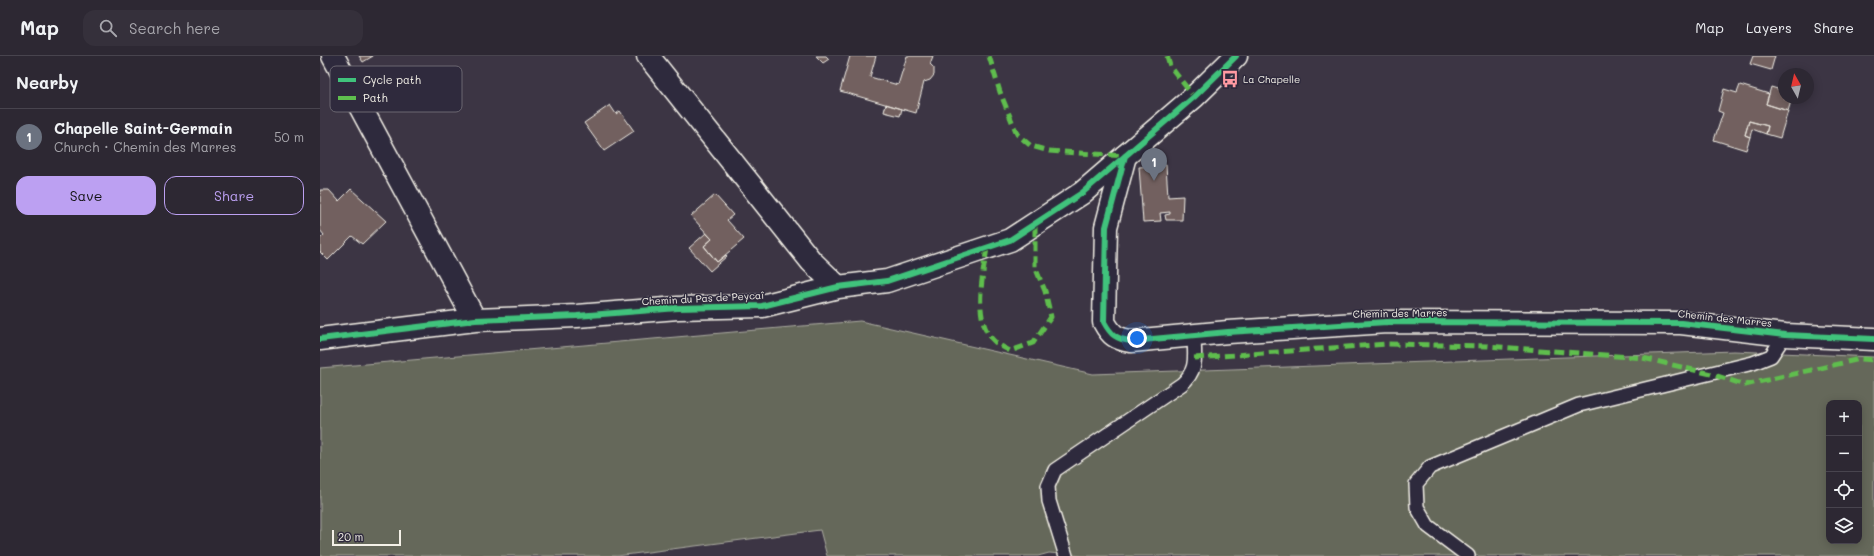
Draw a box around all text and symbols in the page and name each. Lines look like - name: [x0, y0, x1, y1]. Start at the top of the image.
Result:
- search box: [83, 10, 363, 46]
- text: Map: [20, 15, 59, 40]
- icon: search: [97, 17, 119, 39]
- text: Search here: [129, 18, 220, 38]
- text: Map: [1695, 18, 1724, 37]
- text: Layers: [1746, 18, 1792, 37]
- text: Share: [1814, 18, 1854, 37]
- legend: [330, 66, 462, 112]
- north arrow: [1778, 68, 1814, 104]
- bus stop icon: La Chapelle: [1220, 69, 1240, 89]
- text: Nearby: [16, 71, 78, 93]
- text: Cycle path: [363, 72, 421, 87]
- place label: La Chapelle: [1243, 72, 1300, 86]
- text: Path: [363, 90, 388, 105]
- text: Chapelle Saint-Germain: [54, 118, 232, 138]
- text: 1: [26, 128, 32, 145]
- text: 50 m: [274, 128, 304, 145]
- text: Church · Chemin des Marres: [54, 138, 236, 155]
- pin: 1: [1141, 148, 1167, 181]
- button: Save: [16, 176, 156, 215]
- button: Share: [164, 176, 304, 215]
- street label: Chemin du Pas de Peycaî: [641, 288, 765, 308]
- street label: Chemin des Marres: [1353, 305, 1448, 321]
- street label: Chemin des Marres: [1677, 306, 1773, 330]
- your location: [1127, 328, 1147, 348]
- map controls: [1826, 400, 1862, 544]
- button: +: [1826, 400, 1862, 436]
- button: −: [1826, 436, 1862, 472]
- button: locate: [1826, 472, 1862, 508]
- button: layers: [1826, 508, 1862, 544]
- scale bar: [332, 528, 401, 547]
- text: 20 m: [338, 529, 363, 544]

